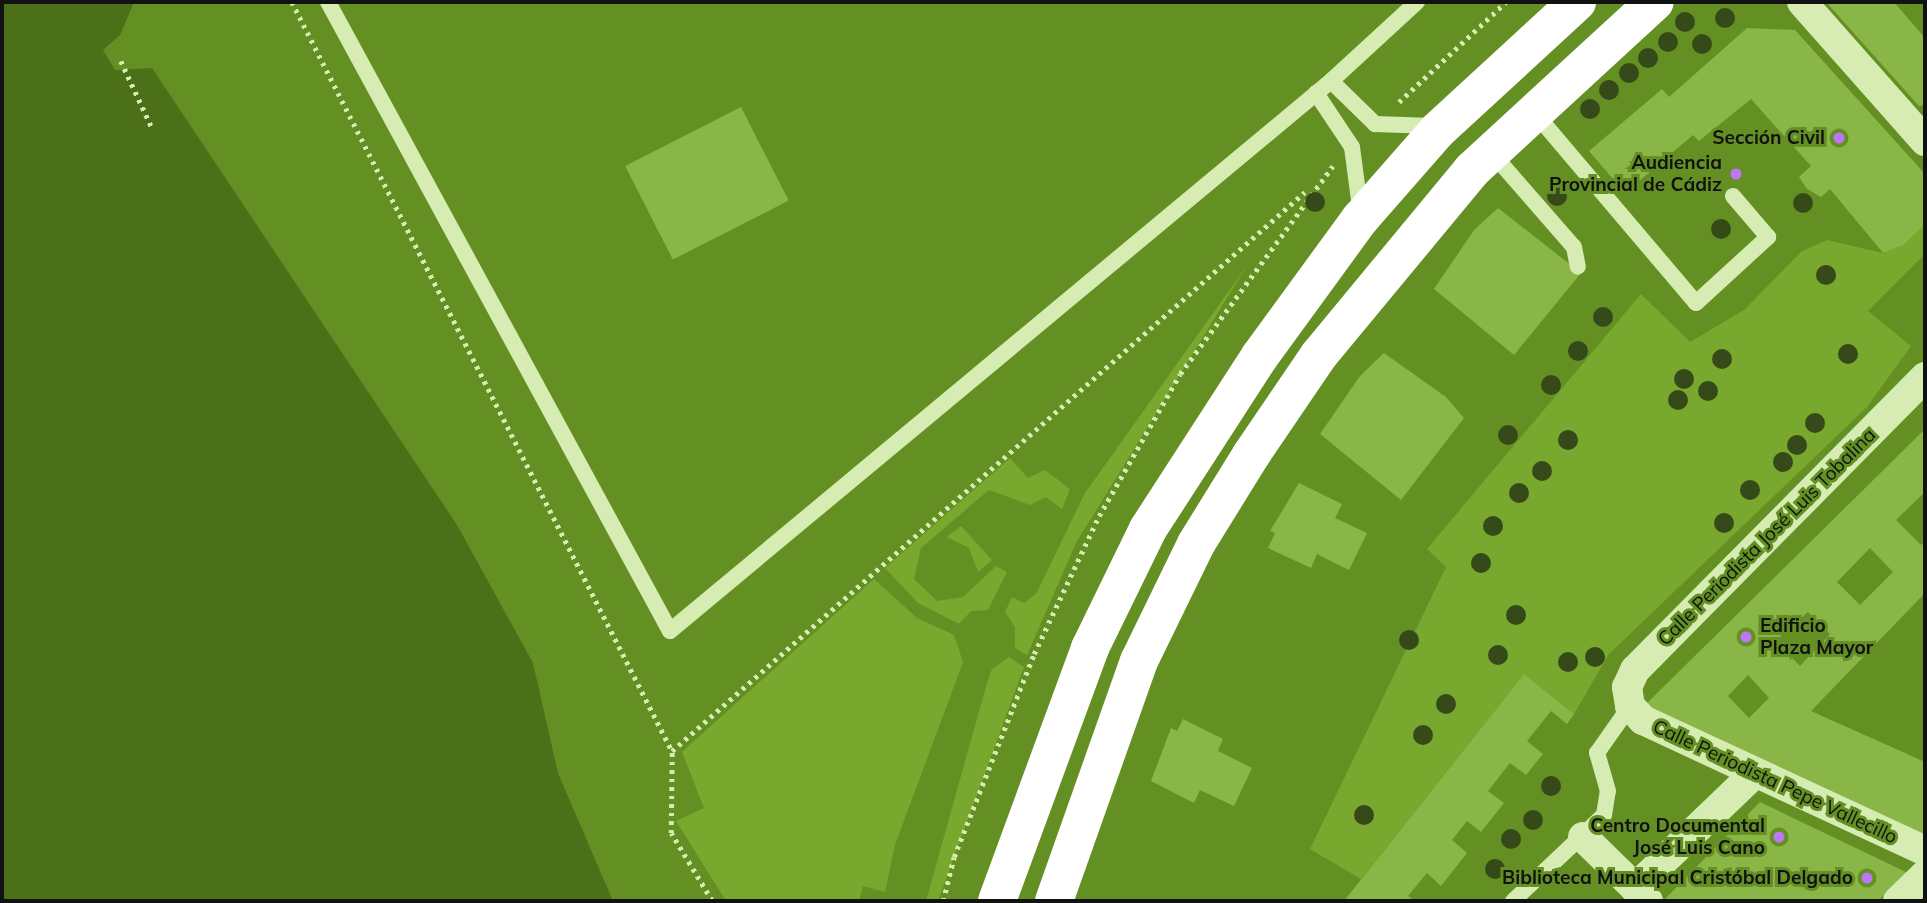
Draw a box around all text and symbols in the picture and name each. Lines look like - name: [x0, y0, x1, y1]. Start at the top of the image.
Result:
- place label: Sección Civil: [1712, 127, 1825, 149]
- marker: Sección Civil: [1831, 130, 1847, 146]
- place label: Audiencia Provincial de Cádiz: [1549, 152, 1722, 196]
- marker: Audiencia Provincial de Cádiz: [1728, 166, 1744, 182]
- street label: Calle Periodista José Luis Tobalina: [1653, 423, 1881, 651]
- place label: Edificio Plaza Mayor: [1760, 615, 1873, 659]
- marker: Edificio Plaza Mayor: [1738, 629, 1754, 645]
- street label: Calle Periodista Pepe Vallecillo: [1649, 715, 1901, 849]
- place label: Centro Documental José Luis Cano: [1590, 815, 1765, 859]
- marker: Centro Documental José Luis Cano: [1771, 829, 1787, 845]
- place label: Biblioteca Municipal Cristóbal Delgado: [1502, 867, 1853, 889]
- marker: Biblioteca Municipal Cristóbal Delgado: [1859, 870, 1875, 886]

